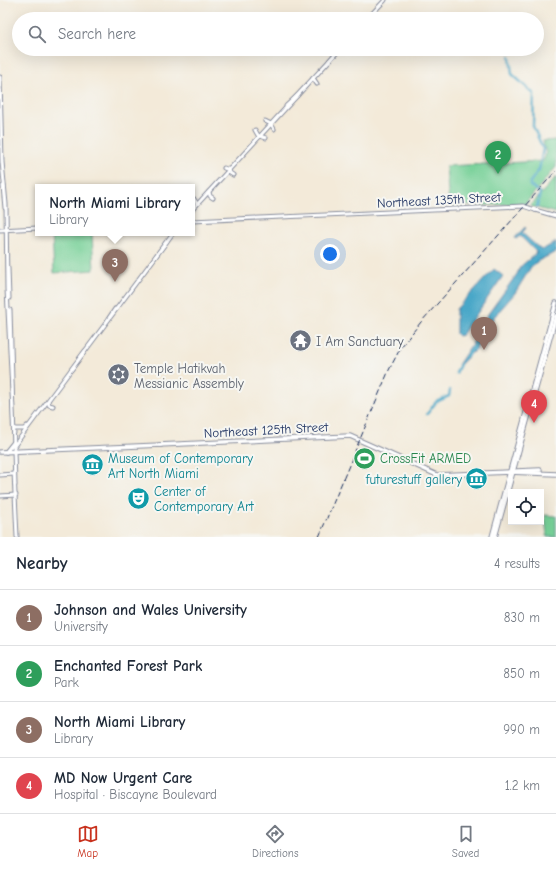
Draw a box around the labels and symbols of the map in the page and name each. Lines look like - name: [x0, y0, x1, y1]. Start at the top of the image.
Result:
- pin: 2: [485, 141, 511, 174]
- street label: Northeast 135th Street: [377, 189, 503, 211]
- your location: [320, 244, 340, 264]
- pin: 3: [102, 249, 128, 282]
- pin: 1: [471, 317, 497, 350]
- temple icon: I Am Sanctuary: [288, 328, 314, 354]
- place label: I Am Sanctuary: [316, 334, 404, 349]
- place label: Temple Hatikvah Messianic Assembly: [134, 361, 244, 391]
- synagogue icon: Temple Hatikvah Messianic Assembly: [105, 362, 131, 388]
- pin: 4: [521, 390, 547, 423]
- street label: Northeast 125th Street: [203, 419, 330, 441]
- sports icon: CrossFit ARMED: [351, 445, 377, 471]
- place label: Museum of Contemporary Art North Miami: [108, 451, 253, 481]
- place label: CrossFit ARMED: [380, 451, 471, 466]
- museum icon: Museum of Contemporary Art North Miami: [79, 452, 105, 478]
- museum icon: futurestuff gallery: [464, 466, 490, 492]
- place label: futurestuff gallery: [365, 472, 462, 487]
- place label: Center of Contemporary Art: [154, 484, 255, 514]
- theatre icon: Center of Contemporary Art: [125, 485, 151, 511]

